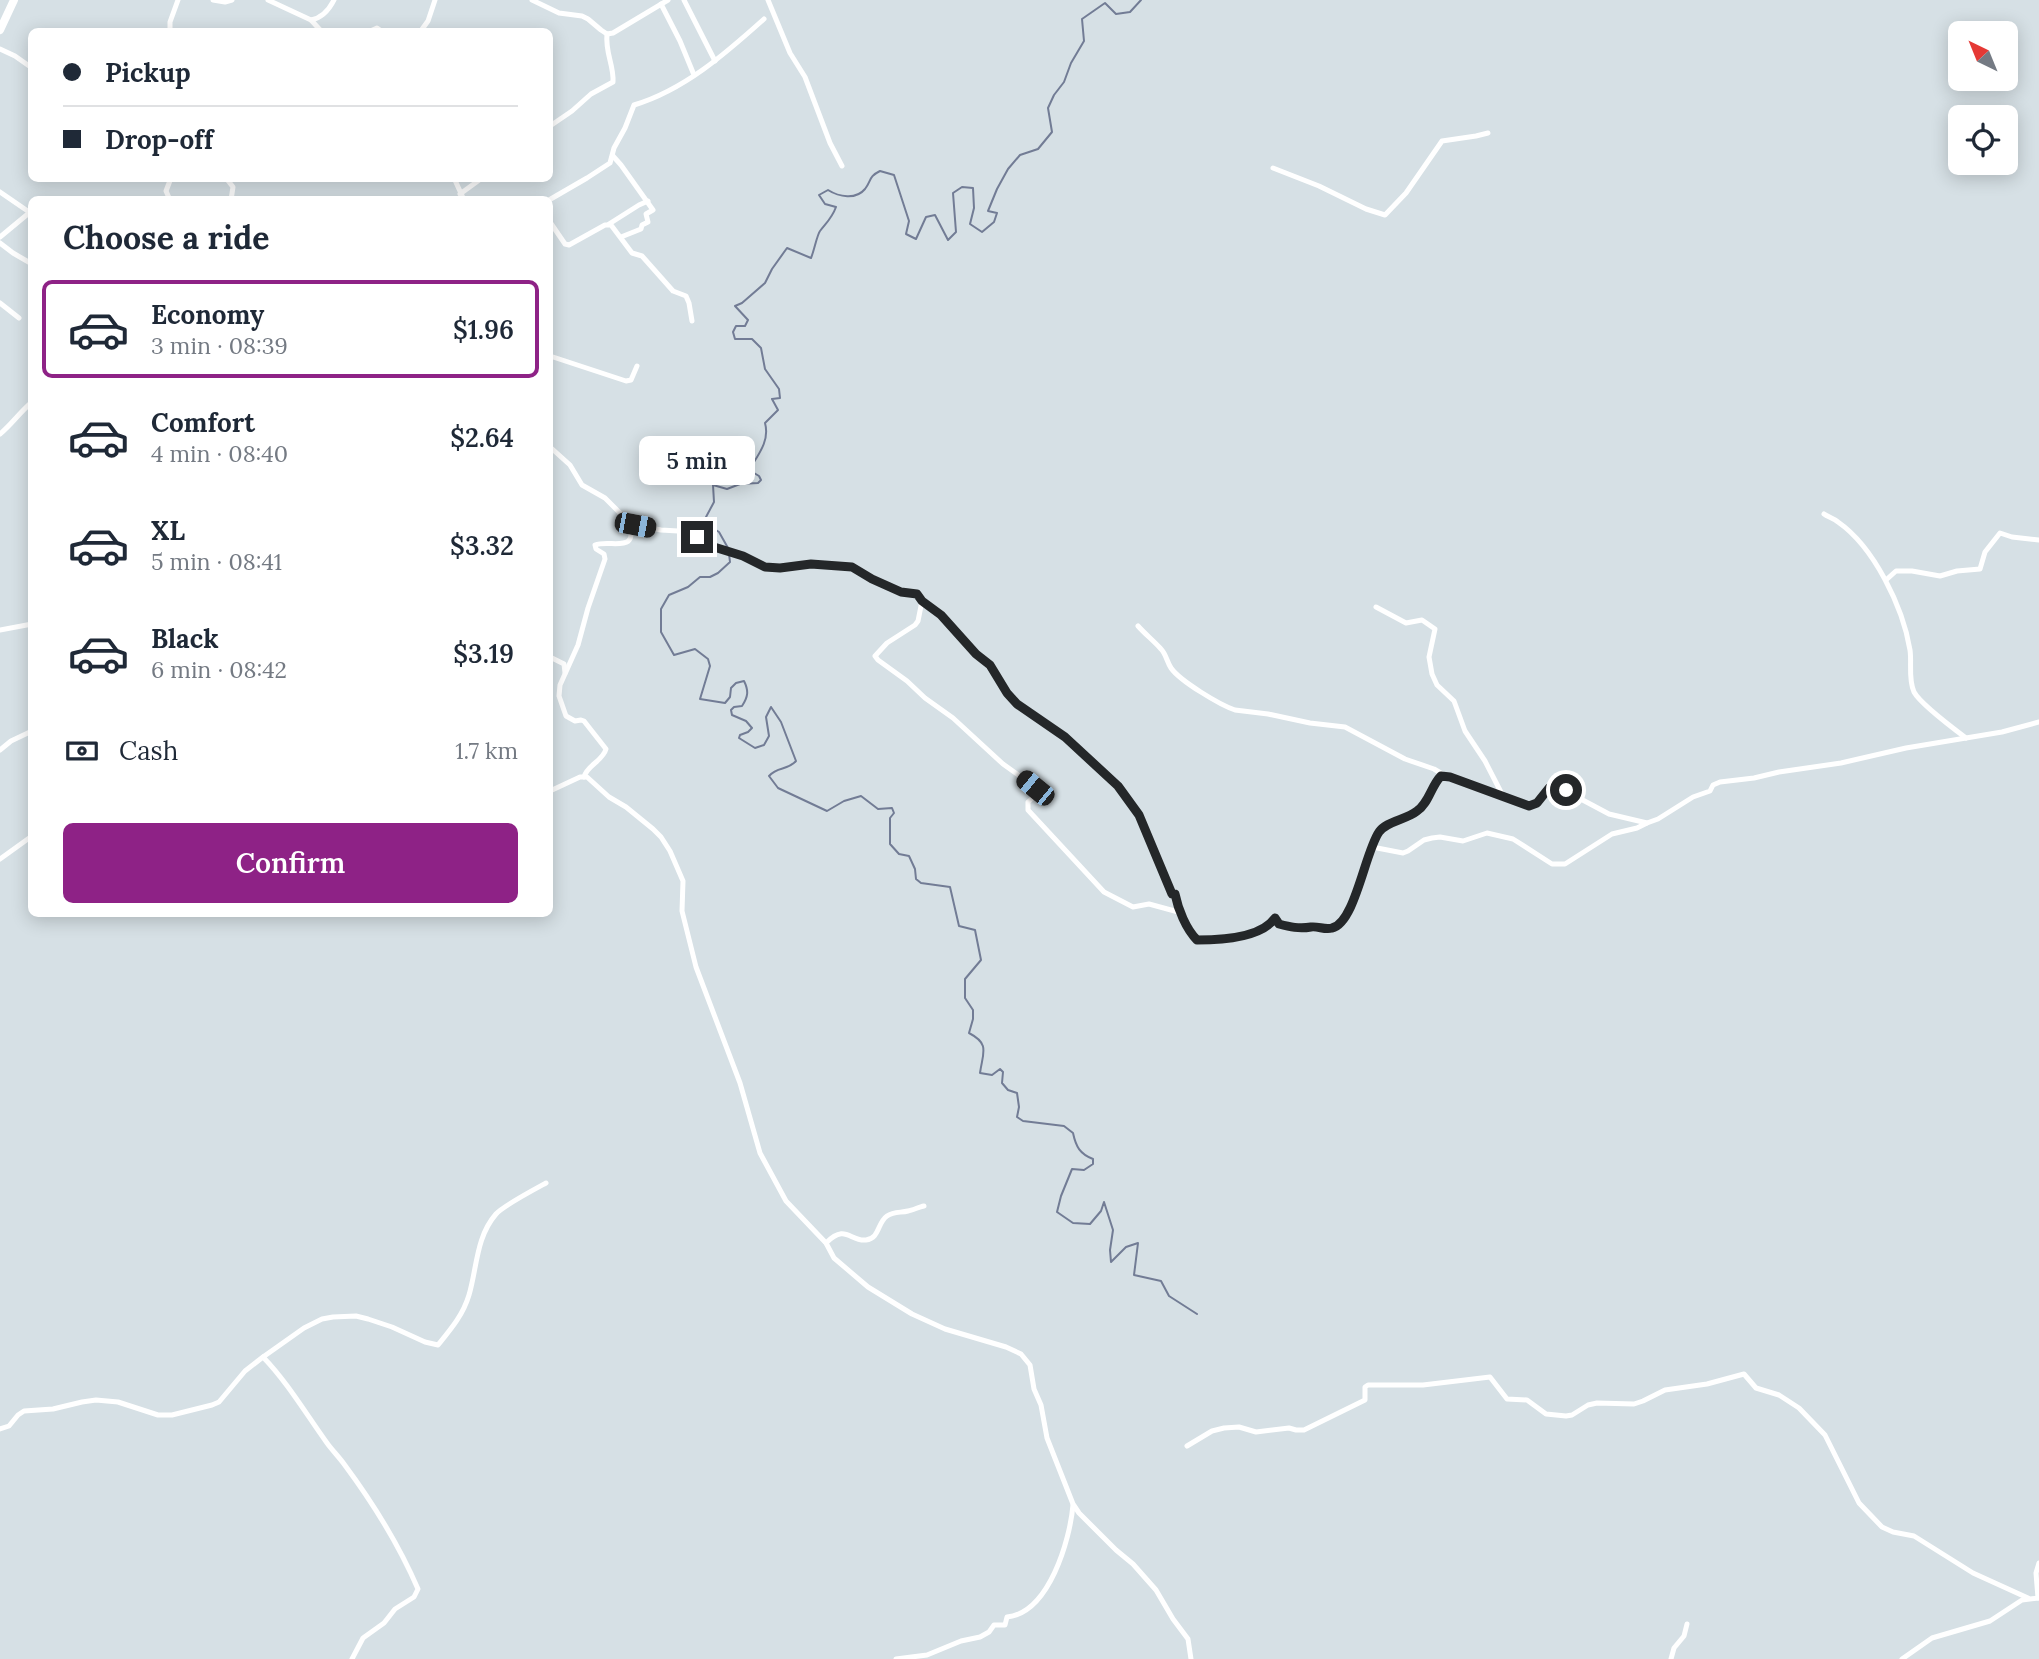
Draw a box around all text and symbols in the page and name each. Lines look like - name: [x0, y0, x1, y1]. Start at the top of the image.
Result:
- north arrow: [1948, 21, 2018, 91]
- map controls: [1948, 21, 2018, 175]
- text: Pickup: [105, 56, 191, 89]
- button: locate: [1948, 105, 2018, 175]
- text: Drop-off: [105, 123, 213, 156]
- text: Choose a ride: [63, 217, 270, 258]
- icon: car: [67, 298, 130, 361]
- text: Economy: [151, 298, 264, 331]
- text: $1.96: [453, 313, 514, 346]
- text: 3 min · 08:39: [151, 331, 288, 360]
- icon: car: [67, 406, 130, 469]
- text: Comfort: [151, 406, 255, 439]
- text: $2.64: [450, 421, 514, 454]
- callout: 5 min: [639, 435, 755, 484]
- text: 4 min · 08:40: [151, 439, 288, 468]
- text: 5 min: [666, 446, 728, 475]
- car: [613, 511, 658, 539]
- icon: car: [67, 514, 130, 577]
- text: XL: [151, 514, 185, 547]
- route end: [681, 521, 713, 553]
- text: $3.32: [450, 529, 514, 562]
- text: 5 min · 08:41: [151, 547, 282, 576]
- icon: car: [67, 622, 130, 685]
- text: Black: [151, 622, 219, 655]
- text: $3.19: [453, 637, 514, 670]
- text: 6 min · 08:42: [151, 655, 287, 684]
- icon: cash: [63, 732, 101, 770]
- text: Cash: [119, 734, 178, 767]
- text: 1.7 km: [455, 736, 518, 765]
- car: [1013, 767, 1058, 809]
- route start: [1550, 774, 1582, 806]
- button: Confirm: [63, 823, 518, 903]

